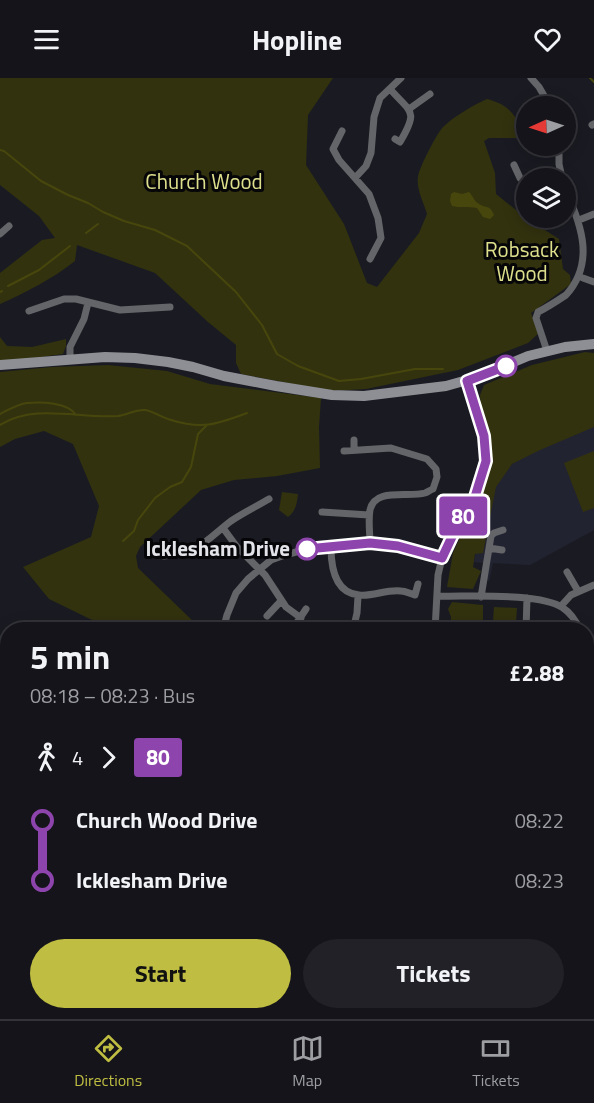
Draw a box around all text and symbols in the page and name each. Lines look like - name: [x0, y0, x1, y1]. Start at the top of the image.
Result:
- text: Hopline: [252, 19, 342, 60]
- icon: menu: [30, 23, 63, 56]
- icon: heart: [531, 23, 564, 56]
- north arrow: [516, 96, 576, 156]
- map controls: [516, 96, 576, 228]
- park label: Church Wood: [145, 165, 263, 197]
- button: layers: [516, 168, 576, 228]
- park label: Robsack Wood: [485, 233, 559, 289]
- unlabelled marker: [495, 355, 517, 377]
- line badge: 80: [436, 496, 490, 536]
- text: 80: [451, 500, 475, 532]
- place label: Icklesham Drive: [145, 532, 290, 564]
- marker: Icklesham Drive: [296, 538, 318, 560]
- text: 5 min: [30, 632, 110, 682]
- text: £2.88: [509, 656, 564, 690]
- text: 08:18 – 08:23 · Bus: [30, 680, 195, 711]
- icon: walk: [30, 741, 63, 774]
- icon: forward: [92, 741, 125, 774]
- text: 80: [146, 741, 170, 773]
- text: 4: [72, 742, 83, 773]
- text: Church Wood Drive: [76, 803, 258, 837]
- text: 08:22: [515, 805, 564, 836]
- text: Icklesham Drive: [76, 863, 227, 897]
- text: 08:23: [515, 865, 564, 896]
- button: Start: [30, 939, 291, 1008]
- button: Tickets: [303, 939, 564, 1008]
- tab: Directions: [74, 1032, 142, 1092]
- tab: Map: [291, 1032, 324, 1092]
- tab: Tickets: [472, 1032, 520, 1092]

